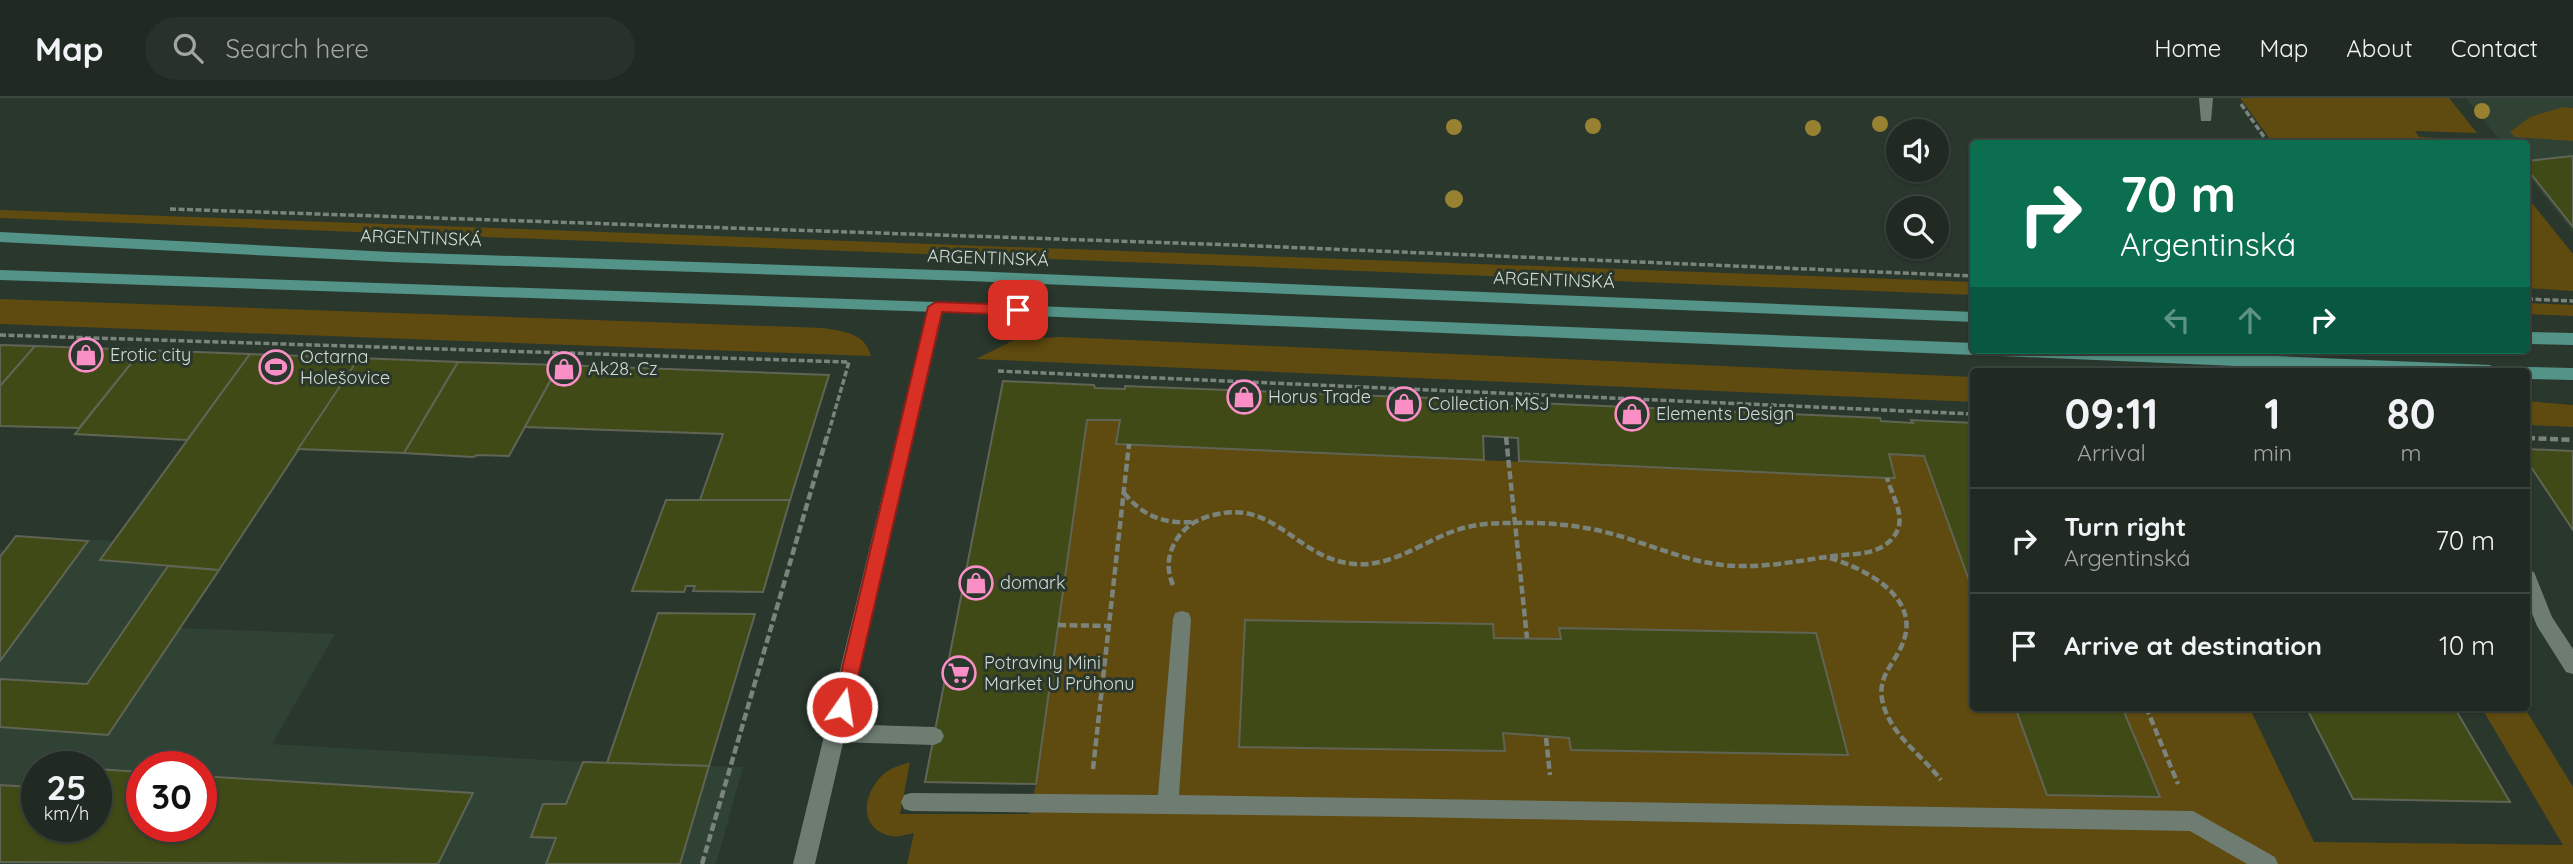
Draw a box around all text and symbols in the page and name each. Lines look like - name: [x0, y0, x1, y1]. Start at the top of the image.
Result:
- search box: [145, 17, 635, 80]
- text: Map: [35, 28, 103, 69]
- icon: search: [169, 29, 207, 67]
- text: Search here: [225, 32, 369, 65]
- text: Home: [2154, 33, 2221, 63]
- text: Map: [2259, 33, 2308, 63]
- text: About: [2346, 33, 2413, 63]
- text: Contact: [2451, 33, 2538, 63]
- map controls: [1886, 119, 1949, 259]
- button: sound: [1886, 119, 1949, 182]
- text: 70 m: [2120, 163, 2236, 224]
- icon: right: [2005, 168, 2096, 259]
- button: search: [1886, 196, 1949, 259]
- street label: ARGENTINSKÁ: [360, 224, 483, 251]
- text: Argentinská: [2120, 224, 2296, 264]
- street label: ARGENTINSKÁ: [927, 244, 1050, 271]
- street label: ARGENTINSKÁ: [1493, 266, 1616, 293]
- pin: [988, 280, 1048, 340]
- icon: arrive: [999, 291, 1037, 329]
- icon: left: [2158, 301, 2196, 339]
- icon: ahead: [2231, 301, 2269, 339]
- icon: right: [2304, 301, 2342, 339]
- shop icon: Erotic city: [67, 336, 105, 374]
- place label: Erotic city: [110, 343, 191, 366]
- place label: Octarna Holešovice: [300, 345, 390, 389]
- sports icon: Octarna Holešovice: [257, 348, 295, 386]
- shop icon: Ak28. Cz: [545, 350, 583, 388]
- place label: Ak28. Cz: [588, 357, 658, 380]
- shop icon: Horus Trade: [1225, 378, 1263, 416]
- place label: Horus Trade: [1268, 385, 1371, 408]
- shop icon: Collection MSJ: [1385, 385, 1423, 423]
- text: 09:11: [2065, 387, 2158, 440]
- text: 1: [2264, 387, 2281, 440]
- text: 80: [2387, 387, 2435, 440]
- place label: Collection MSJ: [1428, 392, 1550, 415]
- shop icon: Elements Design: [1613, 395, 1651, 433]
- place label: Elements Design: [1656, 402, 1794, 425]
- text: Arrival: [2077, 438, 2146, 467]
- text: min: [2253, 438, 2292, 467]
- text: m: [2401, 438, 2422, 467]
- text: Turn right: [2064, 510, 2186, 543]
- icon: right: [2005, 522, 2043, 560]
- text: 70 m: [2435, 524, 2495, 557]
- text: Argentinská: [2064, 543, 2191, 572]
- shop icon: domark: [957, 564, 995, 602]
- place label: domark: [1000, 571, 1066, 594]
- icon: arrive: [2005, 627, 2043, 665]
- text: Arrive at destination: [2064, 629, 2322, 662]
- text: 10 m: [2439, 629, 2495, 662]
- place label: Potraviny Mini Market U Průhonu: [984, 651, 1135, 695]
- supermarket icon: Potraviny Mini Market U Průhonu: [940, 654, 978, 692]
- position arrow: [805, 670, 879, 744]
- speed limit sign: 30: [126, 751, 217, 842]
- text: 25: [46, 765, 87, 809]
- text: km/h: [44, 802, 89, 825]

